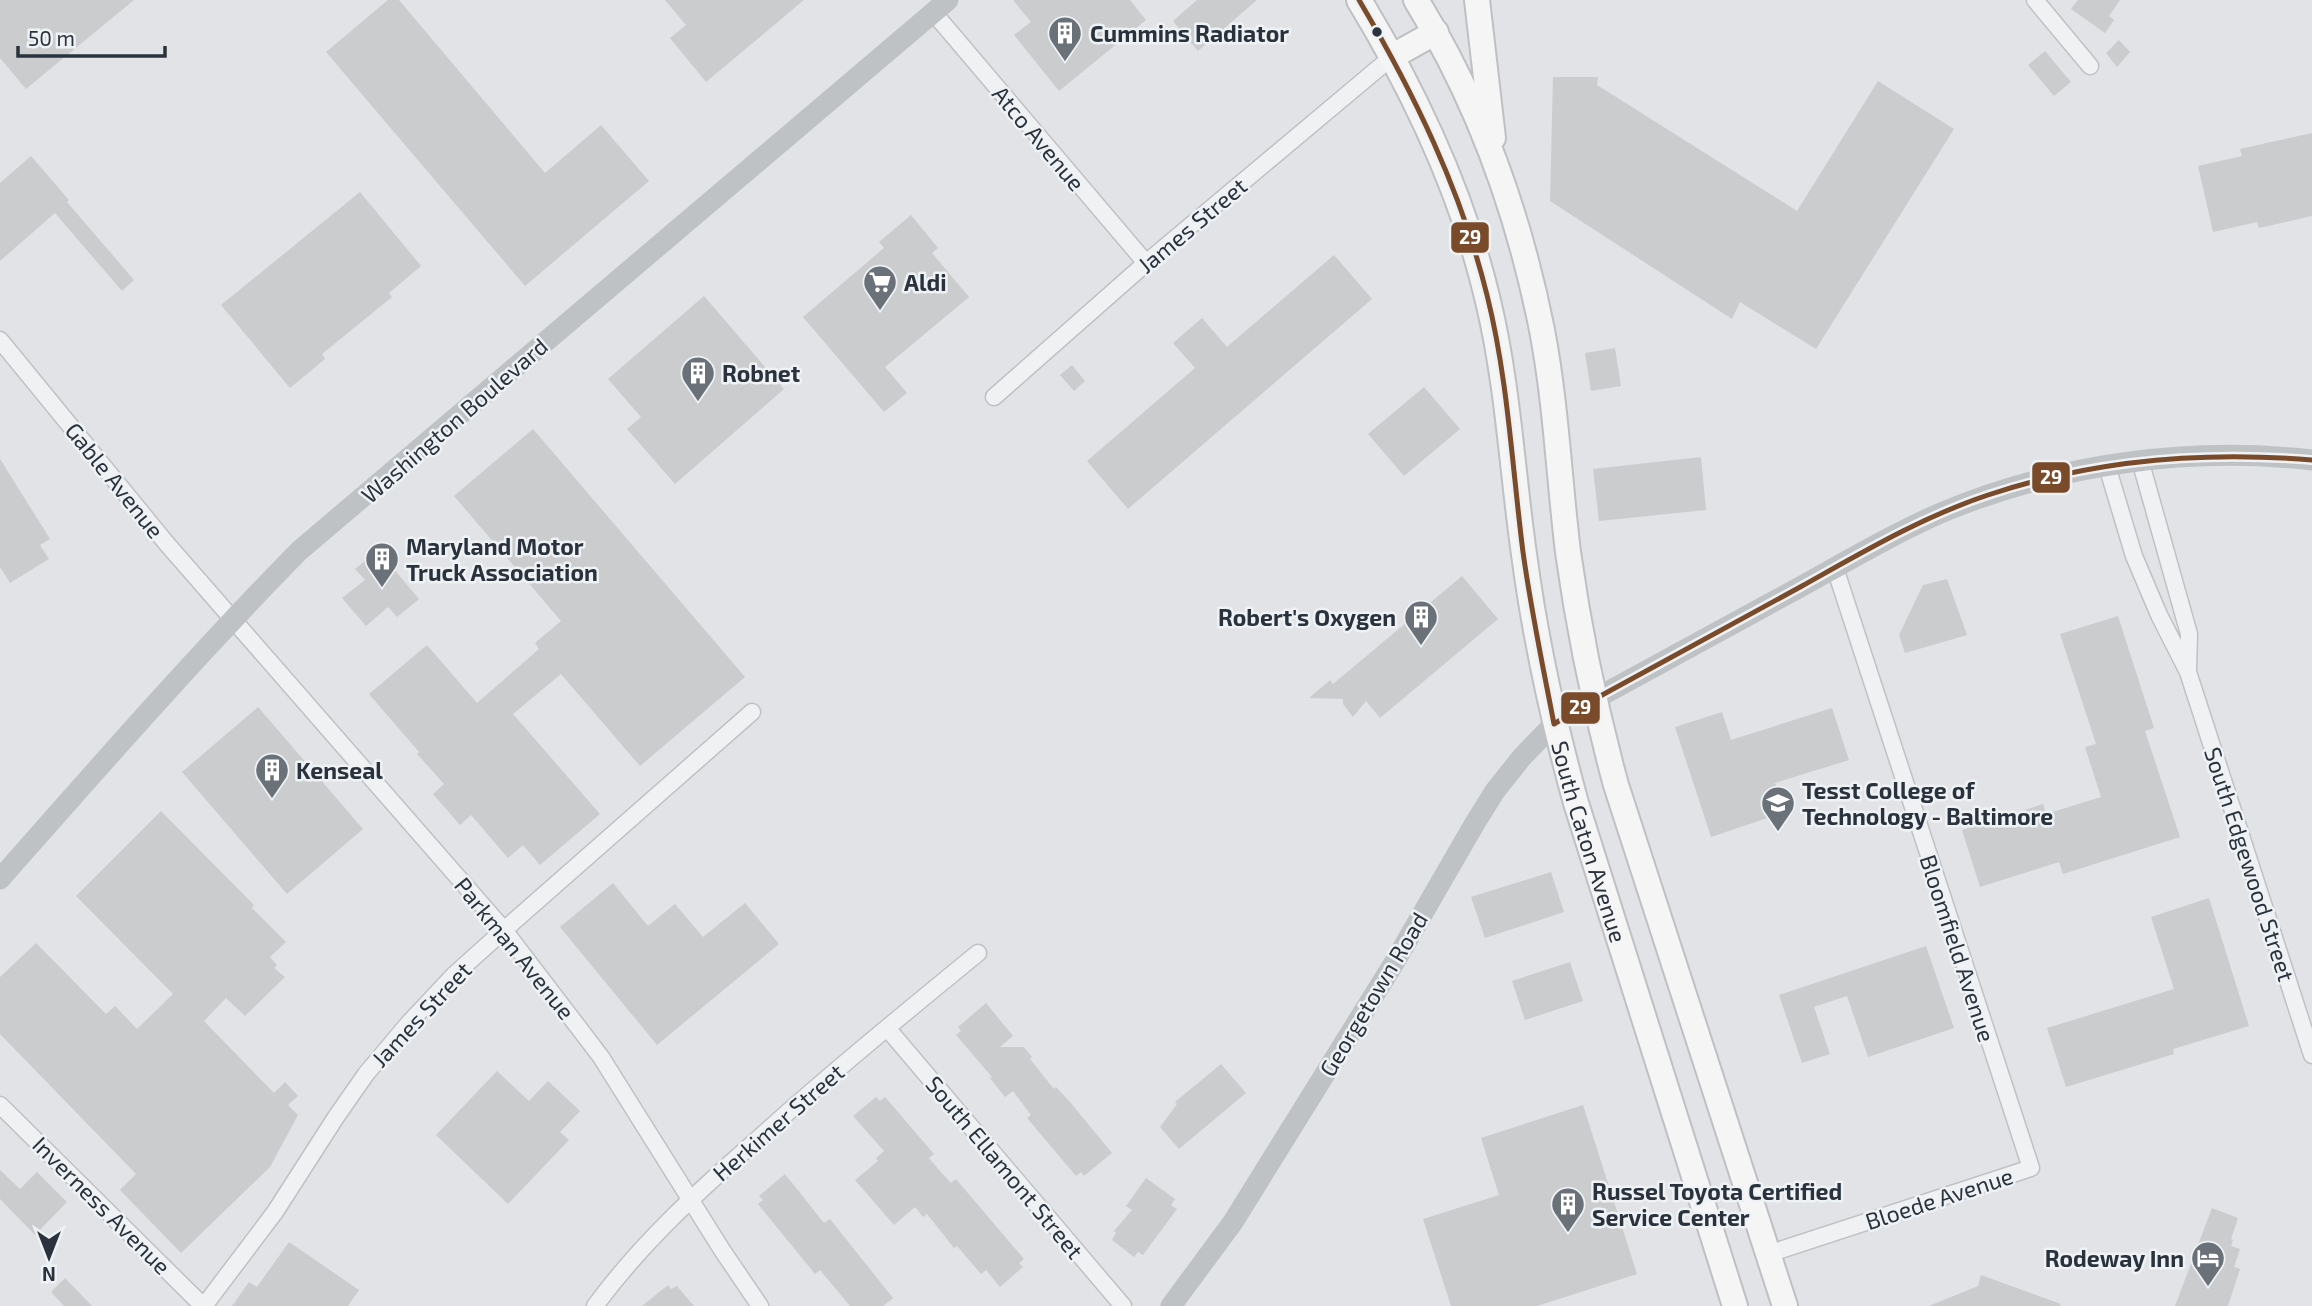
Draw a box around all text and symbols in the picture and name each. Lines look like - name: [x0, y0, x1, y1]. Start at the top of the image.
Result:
- scale bar: [18, 14, 164, 58]
- building icon: Cummins Radiator: [1046, 14, 1084, 63]
- place label: Cummins Radiator: [1090, 19, 1289, 47]
- text: 50 m: [28, 25, 75, 50]
- unlabelled marker: [1370, 25, 1384, 39]
- street label: Atco Avenue: [987, 80, 1091, 196]
- street label: James Street: [1132, 171, 1252, 279]
- line badge: 29: [1450, 221, 1490, 254]
- text: 29: [1459, 225, 1481, 248]
- supermarket icon: Aldi: [861, 263, 899, 312]
- place label: Aldi: [904, 268, 947, 296]
- street label: Washington Boulevard: [355, 331, 553, 509]
- building icon: Robnet: [679, 354, 717, 403]
- place label: Robnet: [722, 359, 800, 387]
- street label: Gable Avenue: [60, 416, 170, 544]
- line badge: 29: [2031, 461, 2071, 494]
- text: 29: [2040, 465, 2062, 488]
- place label: Maryland Motor Truck Association: [406, 532, 598, 586]
- building icon: Maryland Motor Truck Association: [363, 540, 401, 589]
- building icon: Robert's Oxygen: [1402, 598, 1440, 647]
- place label: Robert's Oxygen: [1218, 603, 1396, 631]
- line badge: 29: [1560, 691, 1601, 725]
- text: 29: [1569, 695, 1591, 718]
- street label: South Caton Avenue: [1546, 738, 1633, 946]
- street label: South Edgewood Street: [2199, 743, 2301, 985]
- building icon: Kenseal: [253, 751, 291, 800]
- place label: Kenseal: [296, 756, 383, 784]
- place label: Tesst College of Technology - Baltimore: [1802, 776, 2053, 830]
- school or university icon: Tesst College of Technology - Baltimore: [1759, 784, 1797, 833]
- street label: Bloomfield Avenue: [1915, 851, 2001, 1045]
- street label: Parkman Avenue: [449, 871, 581, 1025]
- street label: Georgetown Road: [1313, 907, 1433, 1081]
- street label: James Street: [365, 955, 477, 1072]
- street label: Herkimer Street: [707, 1057, 849, 1187]
- street label: South Ellamont Street: [920, 1070, 1090, 1264]
- street label: Inverness Avenue: [27, 1130, 177, 1280]
- street label: Bloede Avenue: [1862, 1161, 2016, 1235]
- place label: Russel Toyota Certified Service Center: [1592, 1177, 1842, 1231]
- building icon: Russel Toyota Certified Service Center: [1549, 1185, 1587, 1234]
- north arrow: [14, 1222, 84, 1292]
- hotel icon: Rodeway Inn: [2189, 1239, 2227, 1288]
- place label: Rodeway Inn: [2045, 1244, 2184, 1272]
- text: N: [42, 1263, 56, 1286]

